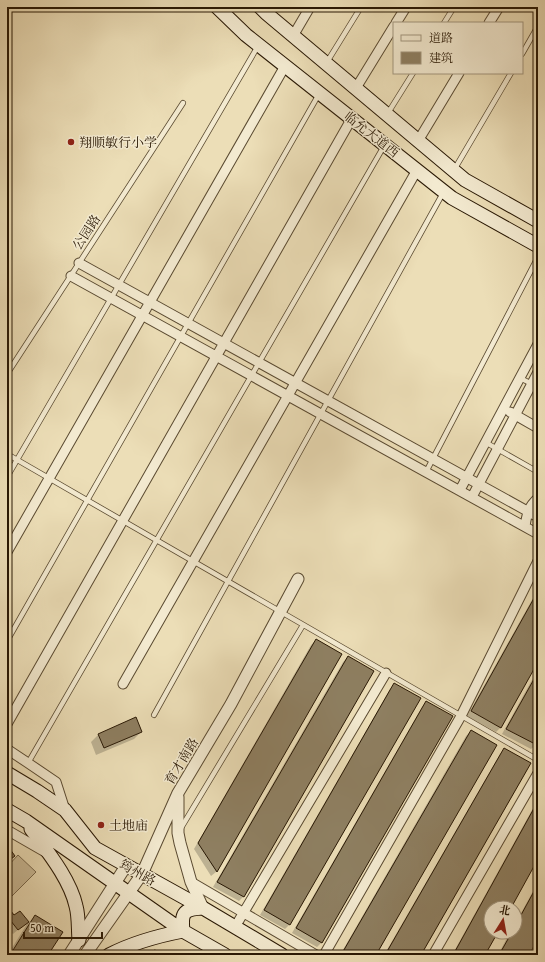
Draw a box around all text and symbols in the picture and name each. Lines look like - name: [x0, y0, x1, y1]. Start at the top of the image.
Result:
- legend: [393, 22, 523, 74]
- text: 道路: [429, 29, 453, 46]
- text: 建筑: [429, 49, 453, 66]
- street label: 临允大道西: [340, 107, 403, 162]
- place label: 翔顺敏行小学: [79, 133, 157, 152]
- marker: 翔顺敏行小学: [66, 137, 76, 147]
- street label: 公园路: [68, 211, 105, 254]
- street label: 育才南路: [160, 734, 203, 788]
- place label: 土地庙: [109, 816, 148, 835]
- marker: 土地庙: [96, 820, 106, 830]
- street label: 筠州路: [116, 855, 159, 890]
- north arrow: [483, 900, 523, 940]
- text: 北: [498, 901, 512, 919]
- scale bar: [24, 914, 102, 940]
- text: 50 m: [30, 919, 54, 936]

